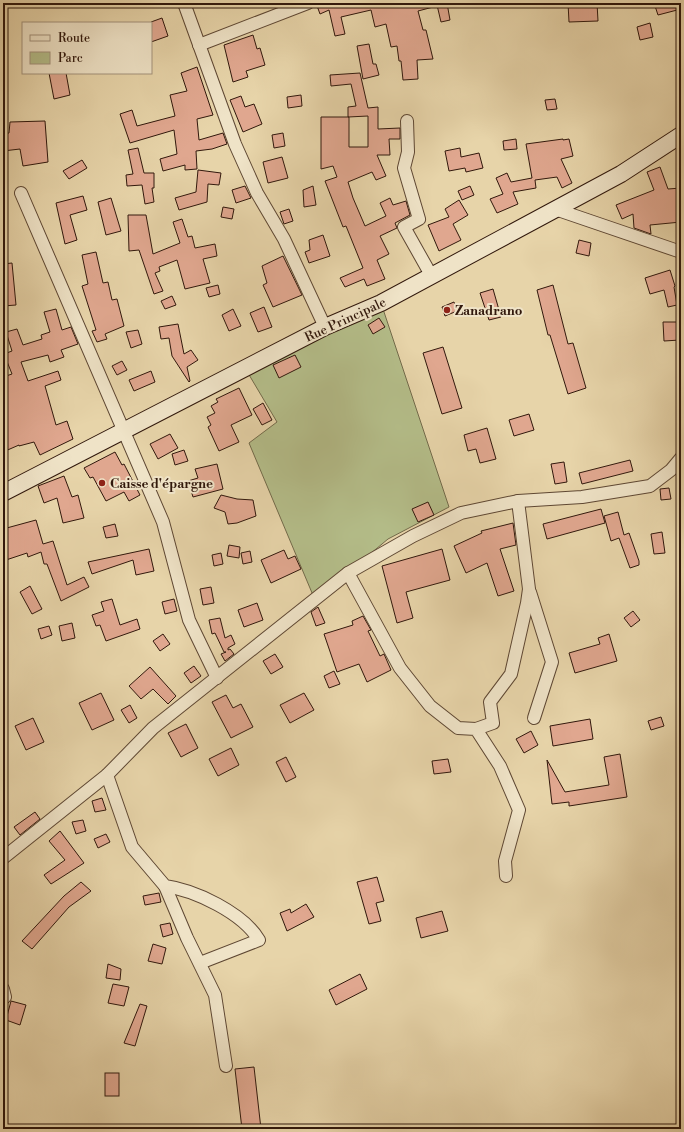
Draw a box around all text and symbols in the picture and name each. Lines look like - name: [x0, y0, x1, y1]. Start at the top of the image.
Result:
- legend: [22, 22, 152, 74]
- text: Route: [58, 31, 90, 46]
- text: Parc: [58, 51, 83, 66]
- street label: Rue Principale: [302, 294, 389, 346]
- place label: Zanadrano: [455, 303, 523, 319]
- marker: Zanadrano: [442, 305, 452, 315]
- place label: Caisse d'épargne: [110, 476, 213, 492]
- marker: Caisse d'épargne: [97, 478, 107, 488]

